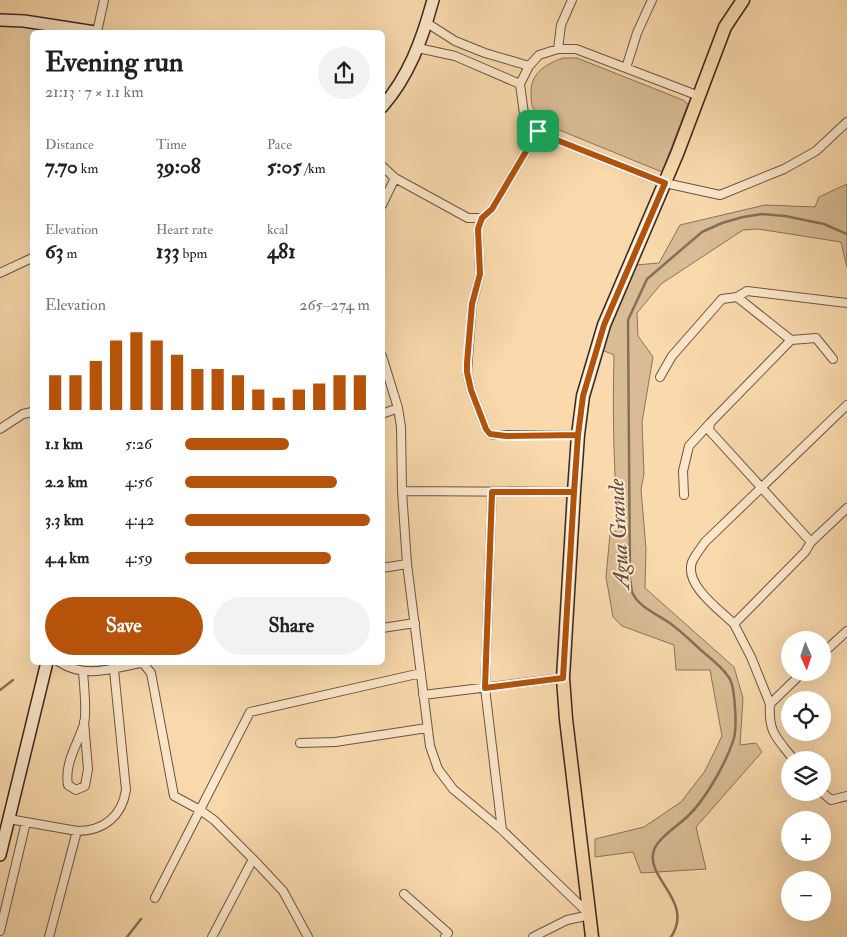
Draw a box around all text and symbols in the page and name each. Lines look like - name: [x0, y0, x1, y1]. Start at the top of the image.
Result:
- text: Evening run: [45, 45, 183, 80]
- button: share: [318, 47, 370, 99]
- text: 21:13 · 7 × 1.1 km: [45, 82, 144, 102]
- pin: [517, 110, 559, 152]
- icon: arrive: [524, 117, 552, 145]
- text: Distance: [45, 136, 94, 153]
- text: Time: [156, 136, 187, 153]
- text: Pace: [267, 136, 292, 153]
- text: 7.70: [45, 153, 78, 180]
- text: 39:08: [156, 153, 201, 180]
- text: 5:05: [267, 153, 301, 180]
- text: km: [78, 160, 98, 177]
- text: /km: [301, 160, 326, 177]
- text: Elevation: [45, 221, 98, 238]
- text: Heart rate: [156, 221, 213, 238]
- text: kcal: [267, 221, 288, 238]
- text: 63: [45, 238, 64, 265]
- text: 133: [156, 238, 180, 265]
- text: 481: [267, 238, 296, 265]
- text: m: [64, 245, 77, 262]
- text: bpm: [180, 245, 207, 262]
- text: Elevation: [45, 295, 106, 315]
- text: 265–274 m: [299, 295, 370, 315]
- text: 1.1 km: [45, 434, 83, 454]
- text: 5:26: [125, 434, 152, 454]
- text: 2.2 km: [45, 472, 88, 492]
- text: 4:56: [125, 472, 153, 492]
- water label: Agua Grande: [602, 477, 636, 592]
- text: 3.3 km: [45, 510, 84, 530]
- text: 4:42: [125, 510, 154, 530]
- text: 4.4 km: [45, 548, 89, 568]
- text: 4:59: [125, 548, 153, 568]
- button: Save: [45, 597, 203, 655]
- button: Share: [213, 597, 370, 655]
- north arrow: [781, 631, 831, 681]
- map controls: [781, 631, 831, 921]
- button: locate: [781, 691, 831, 741]
- button: layers: [781, 751, 831, 801]
- button: +: [781, 811, 831, 861]
- button: −: [781, 871, 831, 921]

